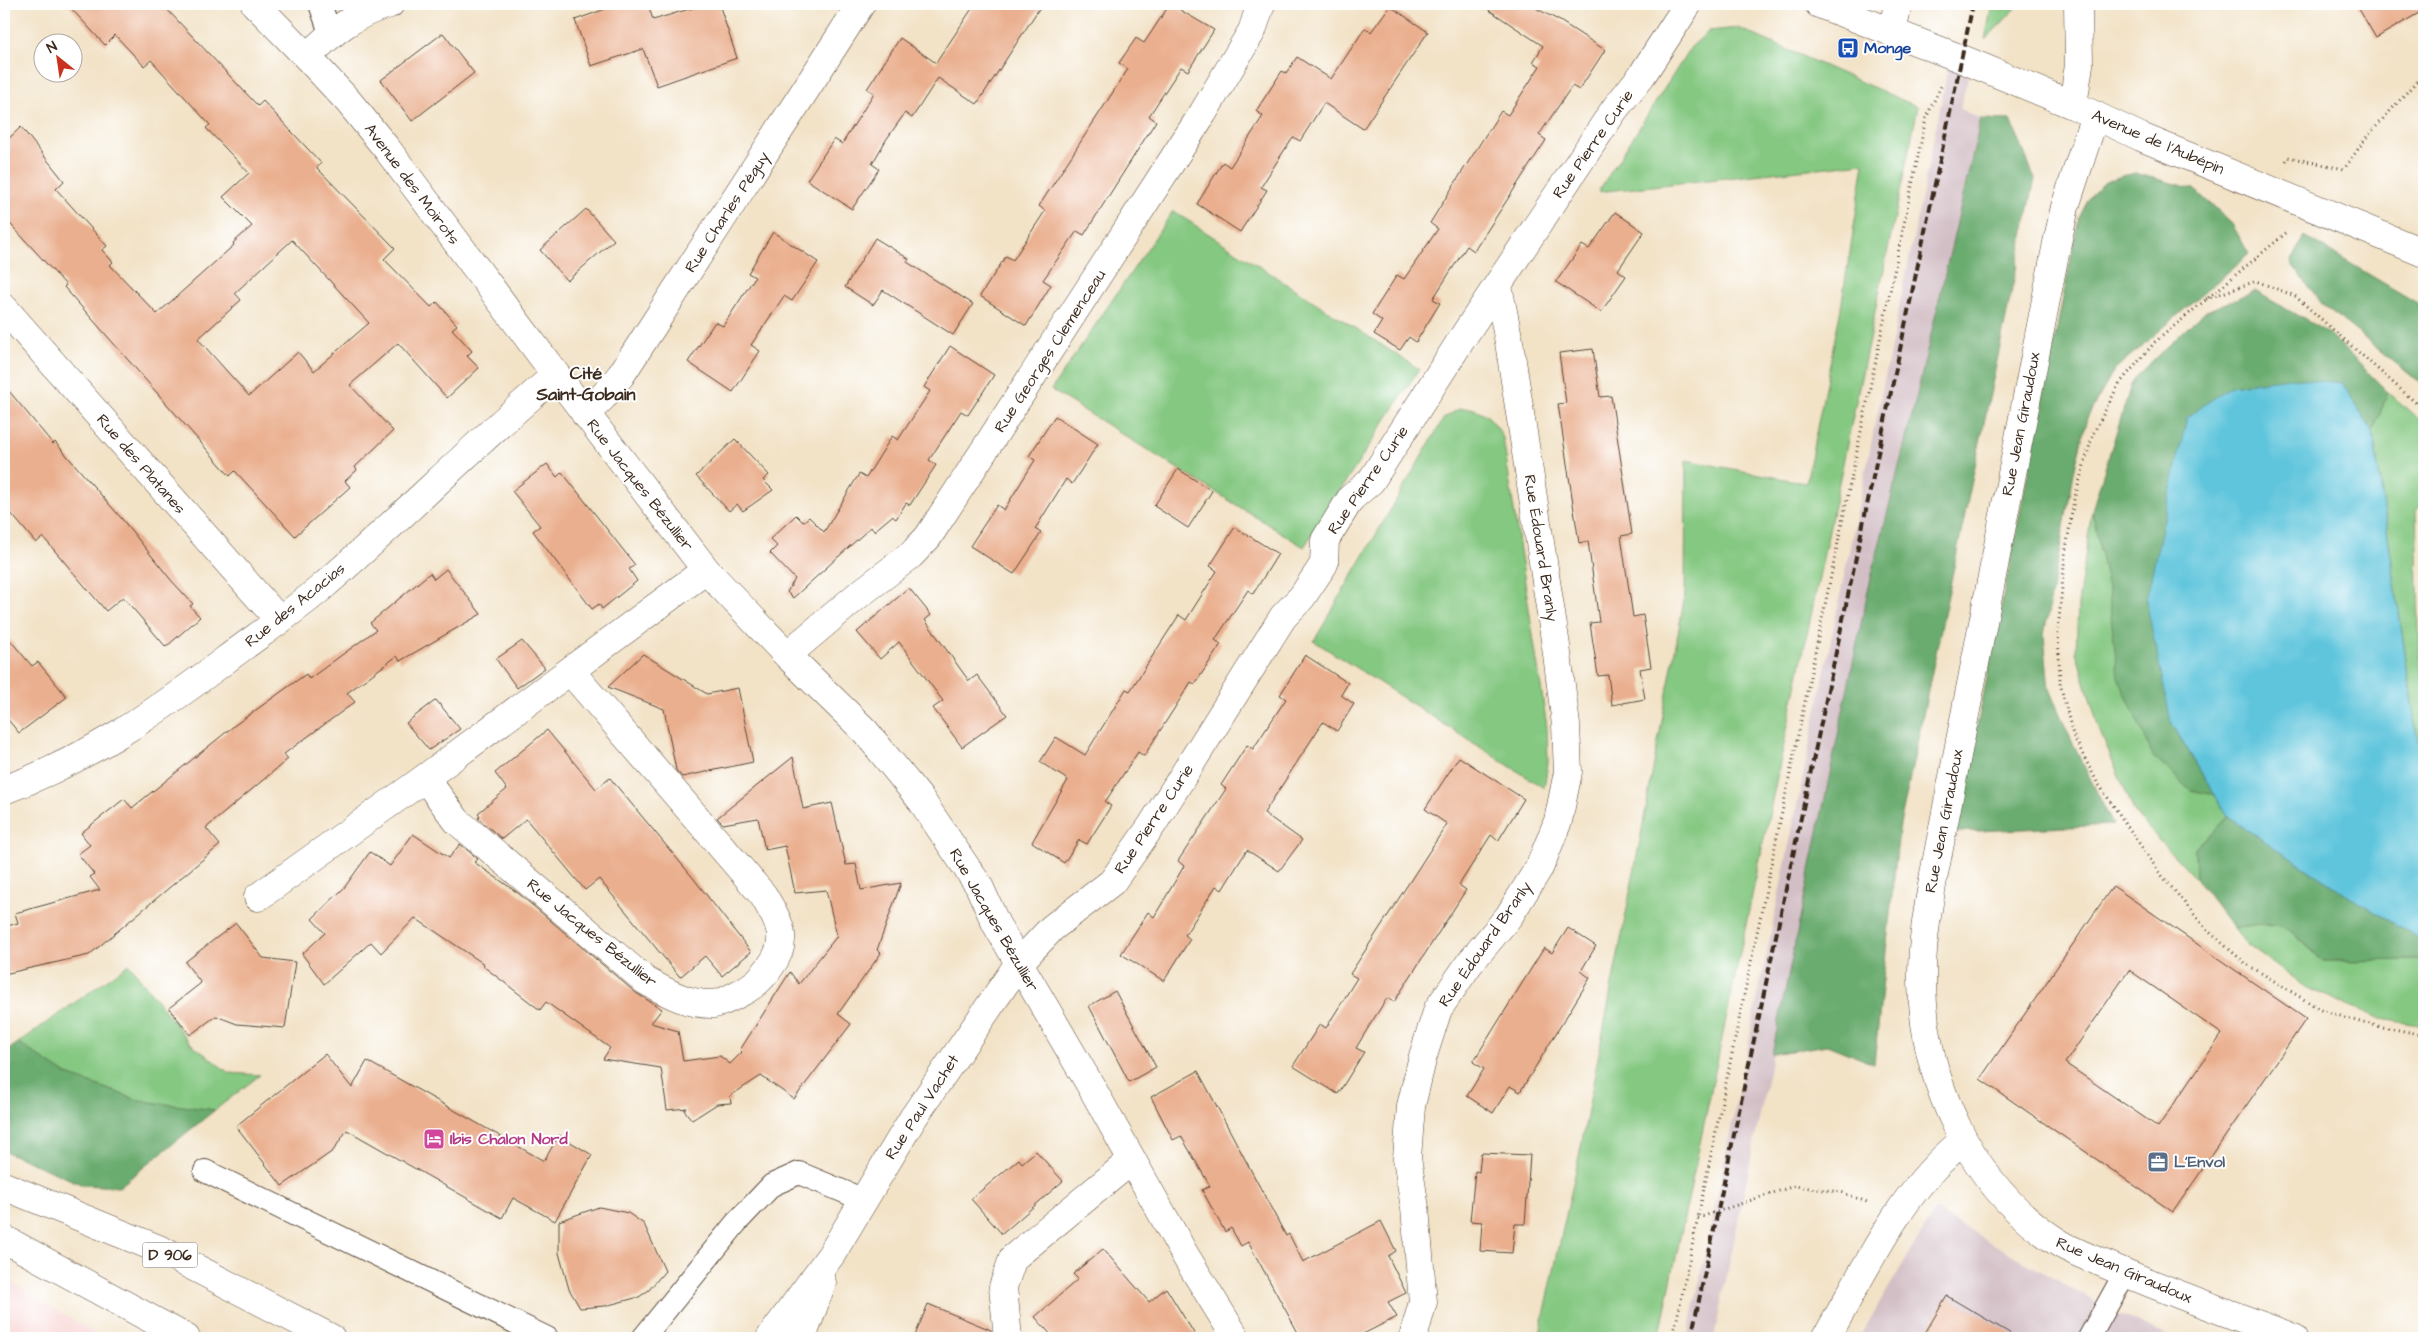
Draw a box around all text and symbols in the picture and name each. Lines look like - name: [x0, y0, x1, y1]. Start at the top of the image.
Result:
- north arrow: [32, 32, 82, 82]
- bus stop icon: Monge: [1836, 36, 1860, 60]
- text: N: [43, 37, 61, 58]
- place label: Monge: [1864, 37, 1911, 61]
- street label: Rue Pierre Curie: [1547, 85, 1639, 203]
- street label: Avenue de l'Aubépin: [2088, 104, 2228, 180]
- street label: Avenue des Moirots: [359, 119, 465, 249]
- street label: Rue Charles Péguy: [680, 147, 775, 277]
- street label: Rue Georges Clemenceau: [989, 265, 1112, 437]
- street label: Rue Jean Giraudoux: [1996, 350, 2046, 498]
- district label: Cité Saint-Gobain: [536, 361, 635, 407]
- street label: Rue des Platanes: [91, 409, 191, 519]
- street label: Rue Jacques Bézullier: [582, 414, 699, 556]
- street label: Rue Pierre Curie: [1322, 421, 1414, 539]
- street label: Rue Édouard Branly: [1518, 473, 1564, 623]
- street label: Rue des Acacias: [240, 558, 350, 652]
- street label: Rue Jean Giraudoux: [1919, 747, 1969, 895]
- street label: Rue Pierre Curie: [1109, 760, 1199, 878]
- street label: Rue Jacques Bézullier: [944, 844, 1044, 996]
- street label: Rue Jacques Bézullier: [522, 874, 662, 993]
- street label: Rue Édouard Branly: [1433, 877, 1538, 1012]
- street label: Rue Paul Vachet: [880, 1050, 965, 1164]
- hotel icon: Ibis Chalon Nord: [422, 1127, 446, 1151]
- place label: Ibis Chalon Nord: [450, 1128, 568, 1150]
- office icon: L'Envol: [2146, 1150, 2170, 1174]
- place label: L'Envol: [2174, 1151, 2225, 1173]
- street label: Rue Jean Giraudoux: [2053, 1231, 2196, 1309]
- road number: D 906: [142, 1242, 198, 1268]

